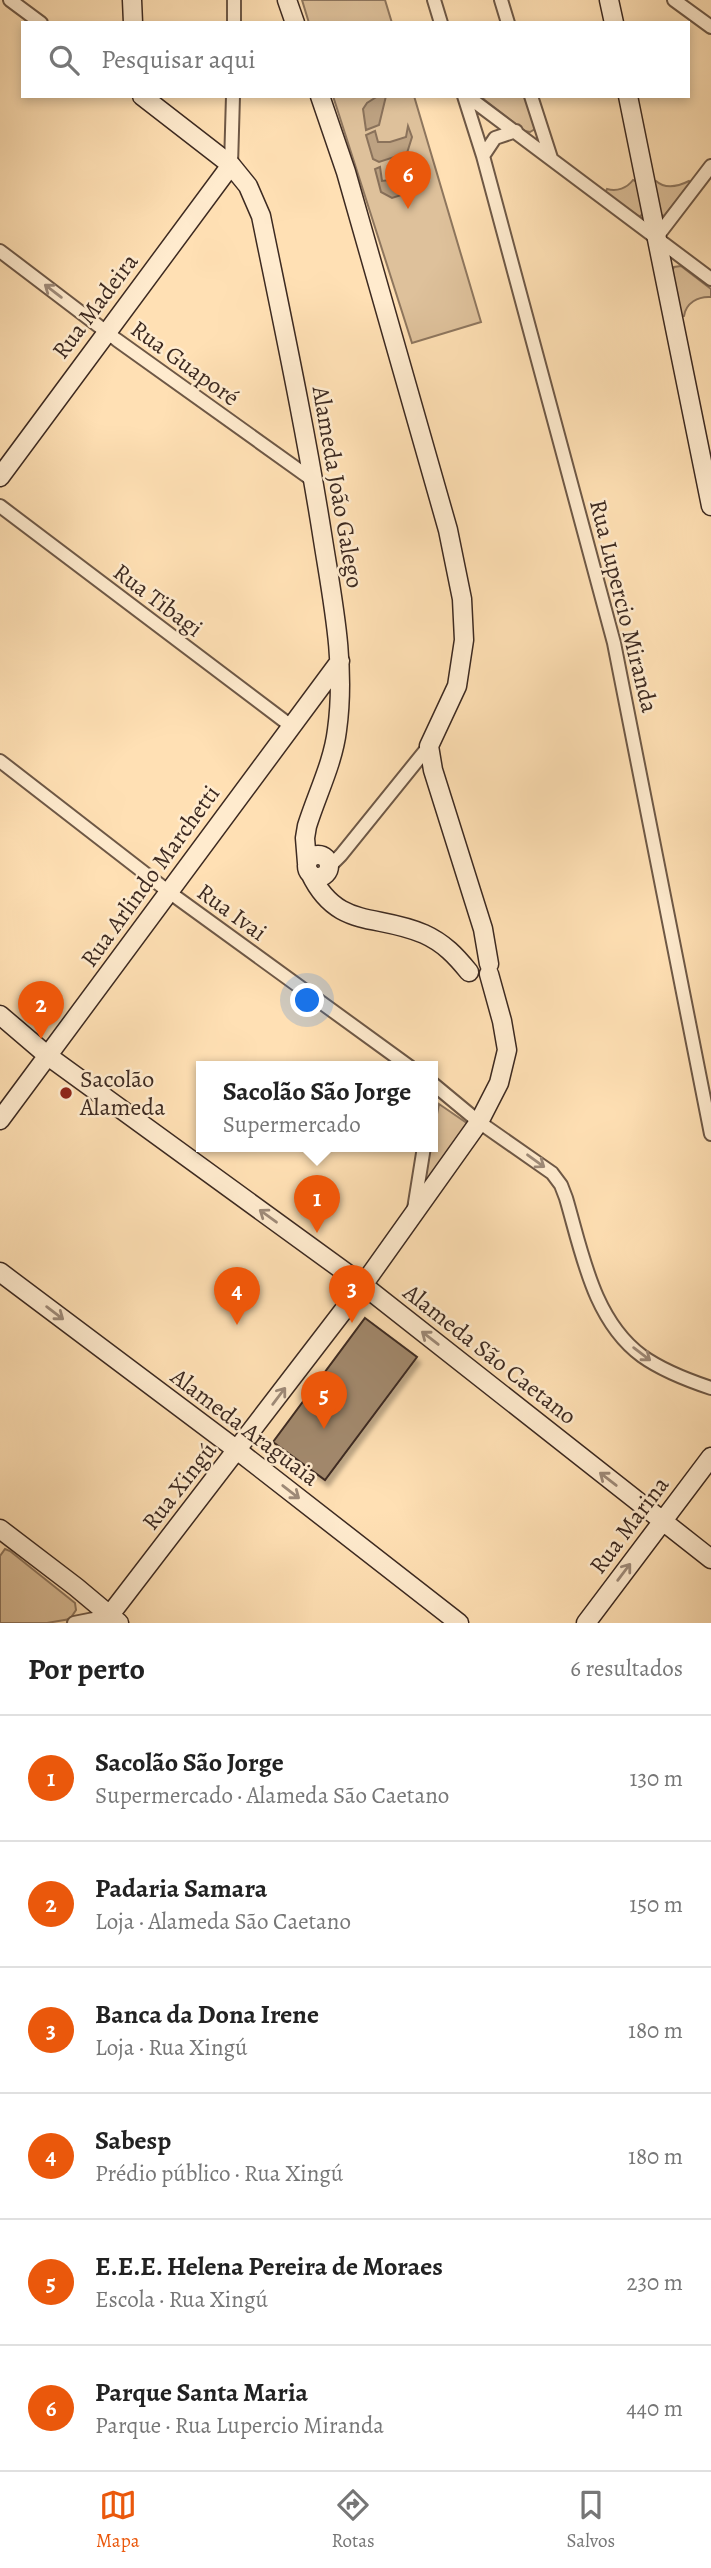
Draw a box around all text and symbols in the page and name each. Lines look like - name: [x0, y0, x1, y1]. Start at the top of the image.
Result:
- search box: [21, 21, 690, 98]
- icon: search: [45, 41, 83, 79]
- text: Pesquisar aqui: [101, 42, 256, 77]
- pin: 6: [385, 151, 431, 209]
- street label: Rua Madeira: [45, 246, 146, 365]
- one-way arrow: [44, 284, 63, 299]
- street label: Rua Guaporé: [124, 313, 246, 413]
- street label: Alameda João Galego: [304, 383, 371, 590]
- street label: Rua Lupercio Miranda: [582, 496, 666, 717]
- street label: Rua Tibagi: [107, 556, 209, 644]
- street label: Rua Arlindo Marchetti: [73, 779, 227, 973]
- street label: Rua Ivai: [191, 876, 273, 948]
- pin: 2: [18, 981, 64, 1039]
- your location: [290, 983, 324, 1017]
- popup: [196, 1061, 438, 1152]
- place label: Sacolão Alameda: [79, 1063, 166, 1123]
- text: Sacolão São Jorge: [223, 1074, 411, 1109]
- marker: Sacolão Alameda: [58, 1085, 74, 1101]
- text: Supermercado: [223, 1109, 361, 1140]
- one-way arrow: [526, 1153, 545, 1168]
- pin: 1: [294, 1175, 340, 1233]
- one-way arrow: [259, 1209, 278, 1223]
- pin: 3: [329, 1265, 375, 1323]
- pin: 4: [214, 1267, 260, 1325]
- street label: Alameda São Caetano: [396, 1276, 583, 1432]
- one-way arrow: [45, 1305, 63, 1320]
- one-way arrow: [421, 1330, 439, 1345]
- one-way arrow: [633, 1347, 651, 1362]
- street label: Alameda Araguaia: [164, 1360, 326, 1494]
- pin: 5: [301, 1371, 347, 1429]
- one-way arrow: [271, 1387, 286, 1406]
- street label: Rua Xingú: [135, 1435, 223, 1537]
- street label: Rua Marina: [582, 1469, 677, 1580]
- one-way arrow: [599, 1471, 618, 1486]
- one-way arrow: [282, 1485, 300, 1500]
- one-way arrow: [616, 1563, 631, 1582]
- text: Por perto: [28, 1649, 145, 1689]
- text: 6 resultados: [570, 1653, 683, 1684]
- text: Sacolão São Jorge: [95, 1745, 284, 1780]
- text: 1: [47, 1763, 55, 1794]
- text: 130 m: [630, 1763, 683, 1794]
- text: Supermercado · Alameda São Caetano: [95, 1780, 449, 1811]
- text: Padaria Samara: [95, 1871, 267, 1906]
- text: 2: [45, 1889, 57, 1920]
- text: 150 m: [629, 1889, 683, 1920]
- text: Loja · Alameda São Caetano: [95, 1906, 351, 1937]
- text: Banca da Dona Irene: [95, 1997, 319, 2032]
- text: 3: [46, 2015, 56, 2046]
- text: 180 m: [628, 2015, 683, 2046]
- text: Loja · Rua Xingú: [95, 2032, 247, 2063]
- text: Sabesp: [95, 2123, 171, 2158]
- text: 4: [46, 2141, 56, 2172]
- text: 180 m: [628, 2141, 683, 2172]
- text: Prédio público · Rua Xingú: [95, 2158, 343, 2189]
- text: E.E.E. Helena Pereira de Moraes: [95, 2249, 443, 2284]
- text: 5: [46, 2267, 56, 2298]
- text: 230 m: [627, 2267, 683, 2298]
- text: Escola · Rua Xingú: [95, 2284, 268, 2315]
- text: Parque Santa Maria: [95, 2375, 308, 2410]
- text: 6: [46, 2393, 56, 2424]
- text: 440 m: [626, 2393, 683, 2424]
- text: Parque · Rua Lupercio Miranda: [95, 2410, 384, 2441]
- tab: Mapa: [96, 2486, 140, 2554]
- tab: Rotas: [331, 2486, 375, 2554]
- tab: Salvos: [567, 2486, 615, 2554]

